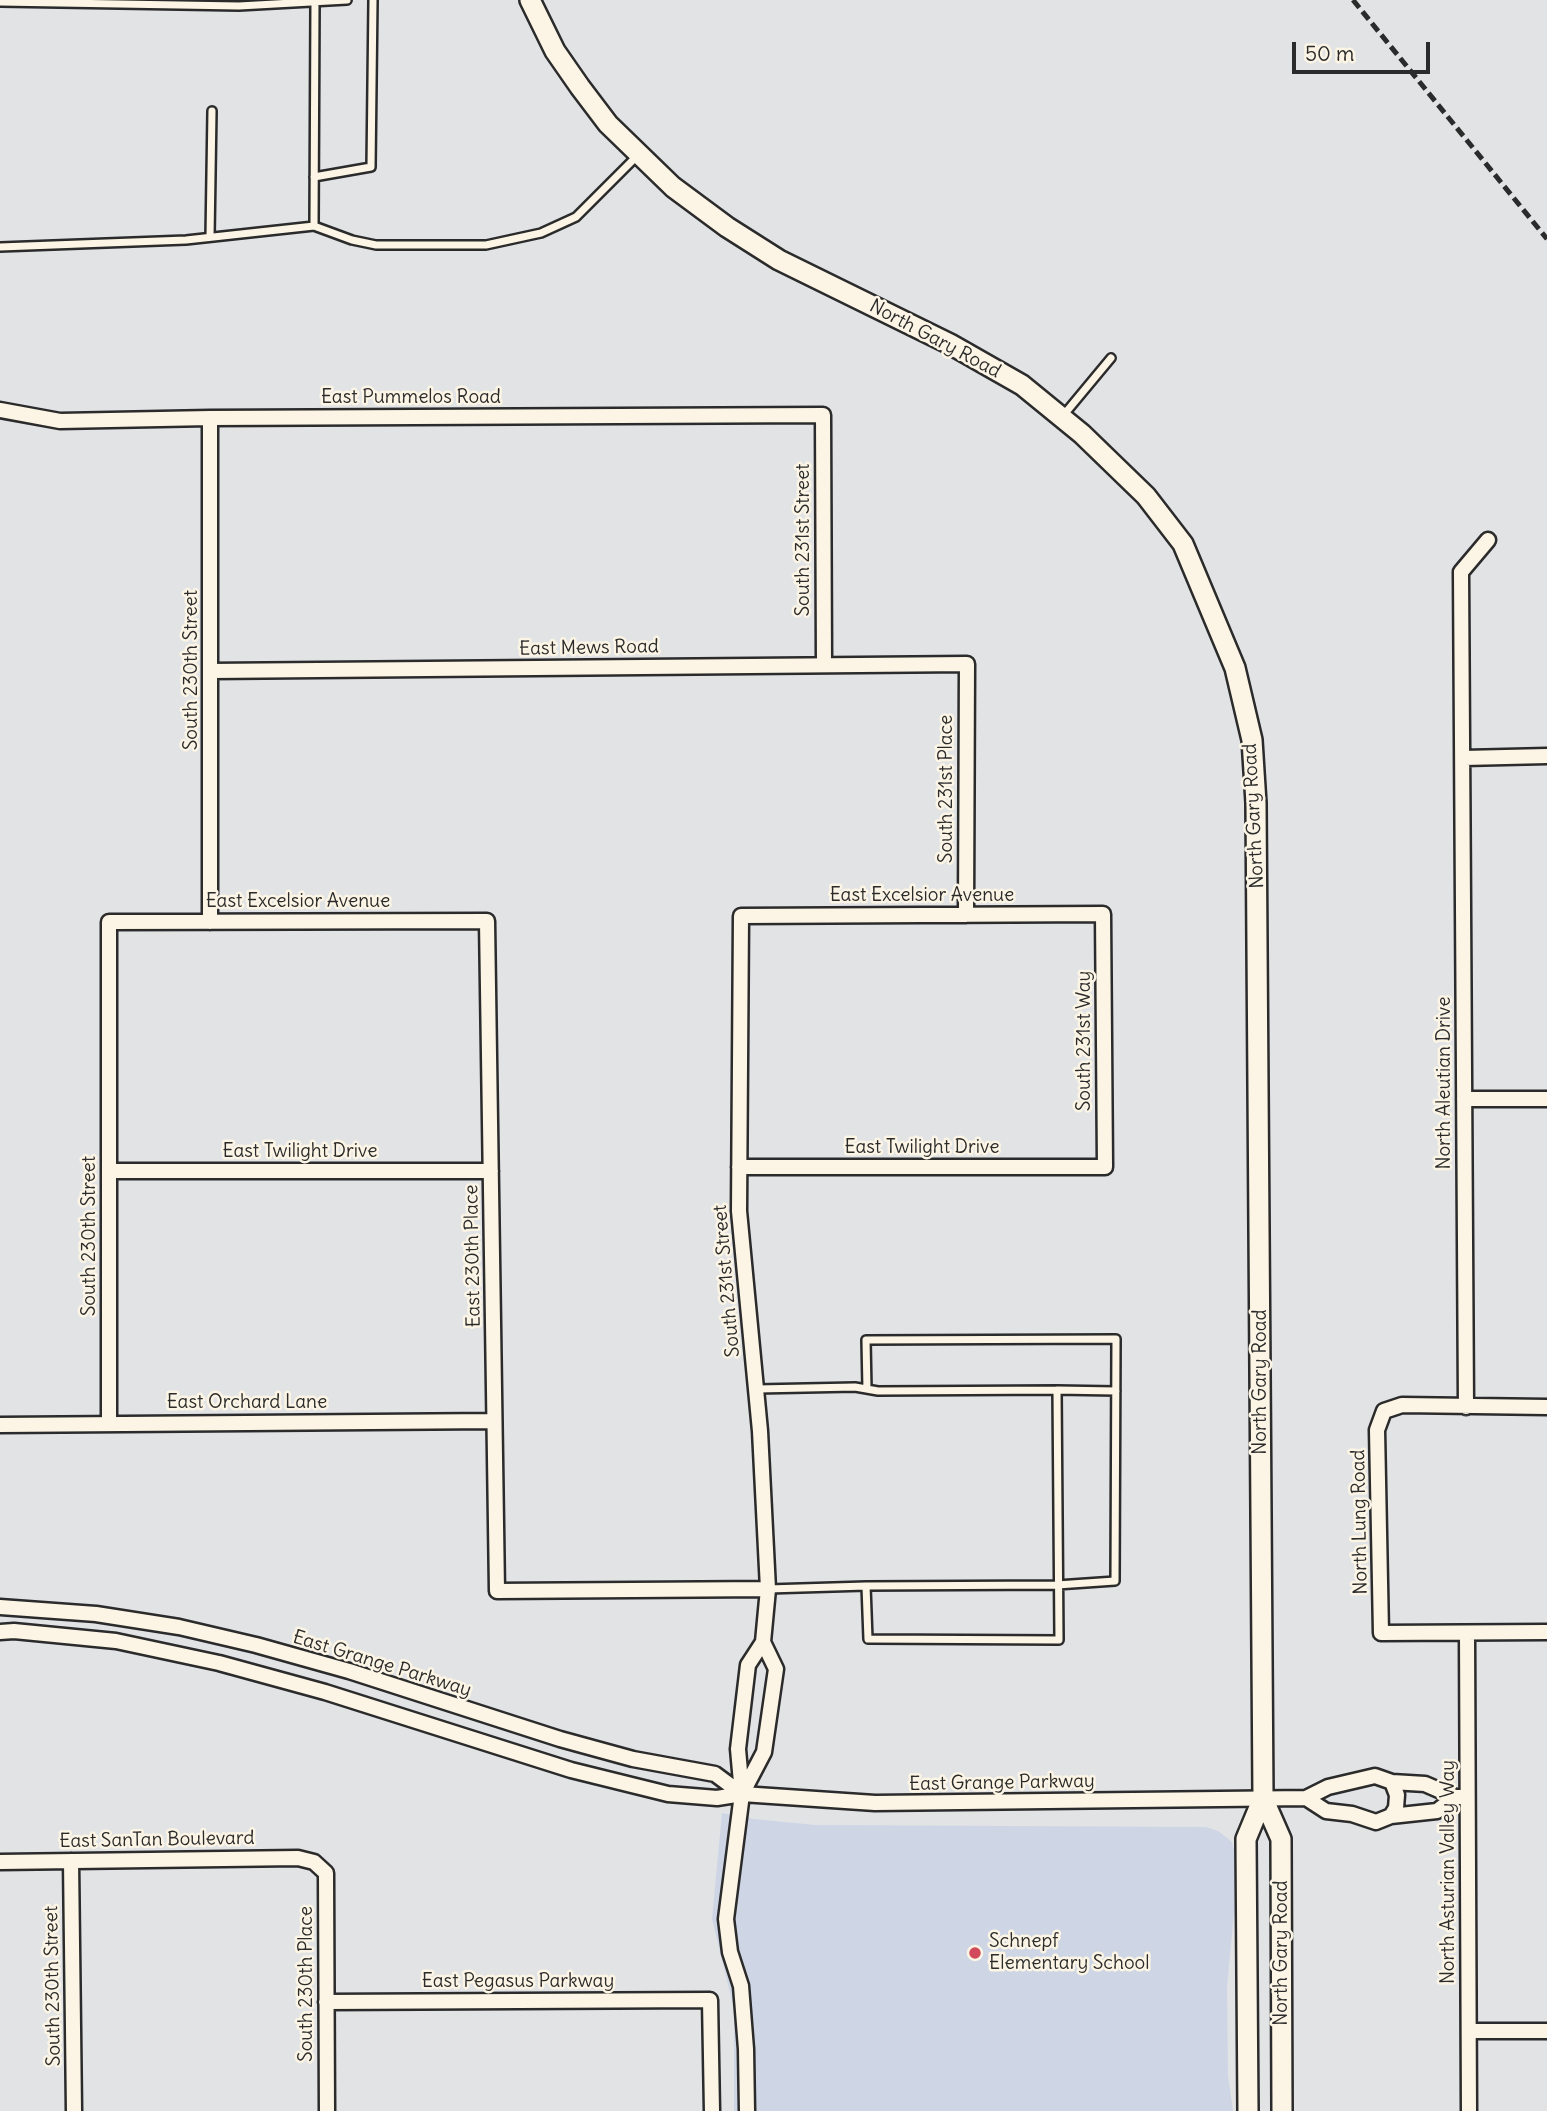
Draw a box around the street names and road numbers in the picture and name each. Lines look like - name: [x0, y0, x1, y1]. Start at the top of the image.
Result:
- street label: North Gary Road: [865, 295, 1005, 383]
- street label: East Pummelos Road: [321, 387, 501, 409]
- street label: South 231st Street: [793, 463, 815, 617]
- street label: South 230th Street: [181, 590, 203, 750]
- street label: East Mews Road: [519, 635, 659, 661]
- street label: South 231st Place: [936, 715, 958, 863]
- street label: North Gary Road: [1239, 743, 1269, 889]
- street label: East Excelsior Avenue: [830, 885, 1014, 907]
- street label: East Excelsior Avenue: [206, 891, 390, 913]
- street label: South 231st Way: [1074, 971, 1096, 1111]
- street label: North Aleutian Drive: [1434, 996, 1456, 1170]
- street label: East Twilight Drive: [844, 1137, 1000, 1159]
- street label: East Twilight Drive: [222, 1141, 378, 1163]
- street label: South 230th Street: [79, 1156, 101, 1316]
- street label: East 230th Place: [460, 1184, 486, 1328]
- street label: South 231st Street: [709, 1204, 745, 1358]
- street label: North Gary Road: [1250, 1309, 1272, 1455]
- street label: East Orchard Lane: [167, 1392, 327, 1414]
- street label: North Lung Road: [1347, 1449, 1373, 1595]
- street label: East Grange Parkway: [290, 1626, 474, 1702]
- street label: North Asturian Valley Way: [1438, 1760, 1460, 1984]
- street label: East Grange Parkway: [909, 1770, 1095, 1796]
- street label: East SanTan Boulevard: [59, 1827, 255, 1853]
- street label: North Gary Road: [1271, 1880, 1293, 2026]
- street label: South 230th Street: [40, 1906, 66, 2066]
- street label: South 230th Place: [296, 1906, 318, 2062]
- street label: East Pegasus Parkway: [422, 1971, 614, 1993]

